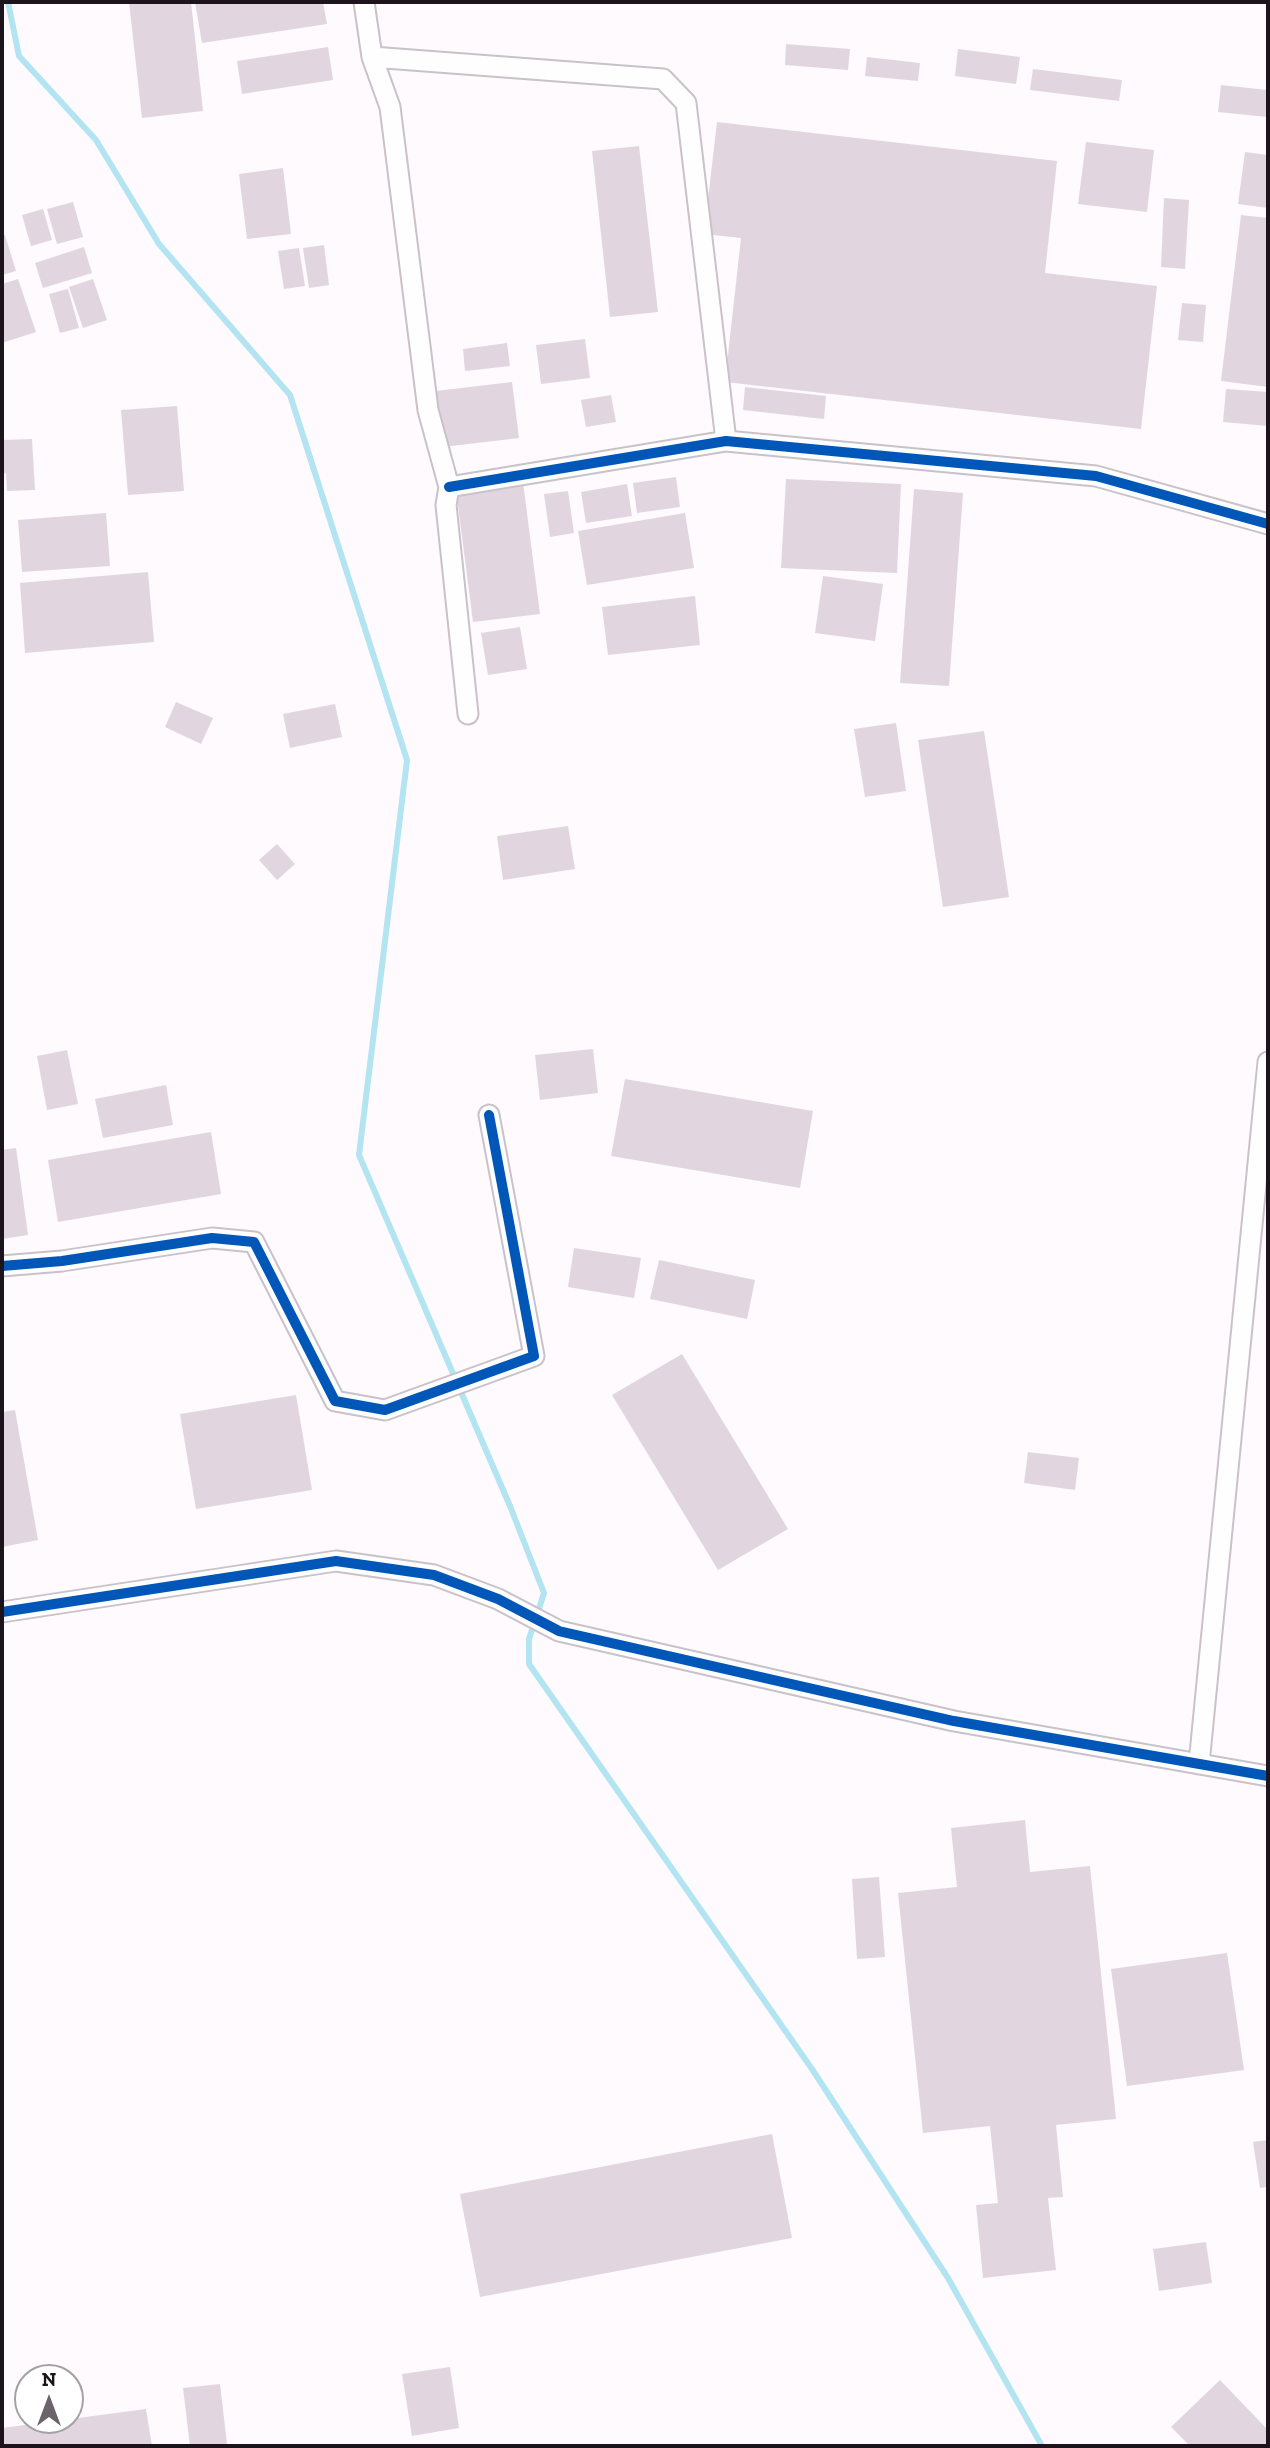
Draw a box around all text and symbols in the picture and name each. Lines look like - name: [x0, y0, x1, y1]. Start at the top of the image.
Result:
- north arrow: [14, 2364, 84, 2434]
- text: N: [42, 2368, 56, 2391]

